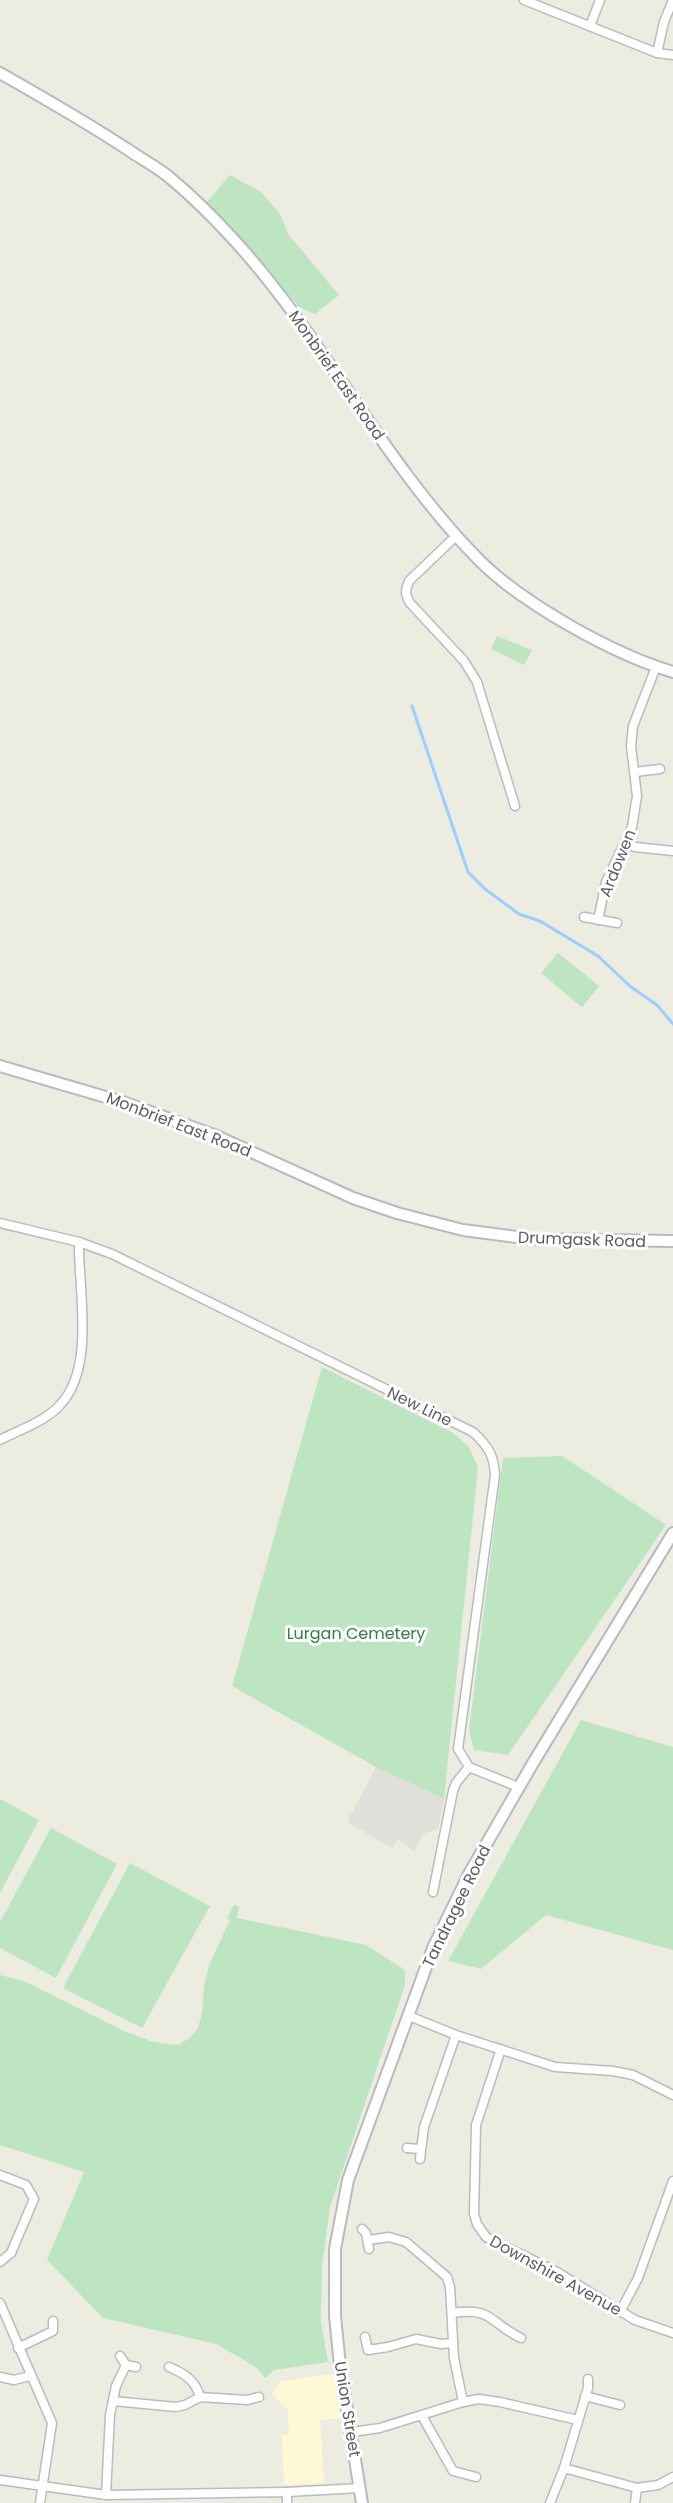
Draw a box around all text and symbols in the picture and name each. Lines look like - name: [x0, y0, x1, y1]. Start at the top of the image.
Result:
- street label: Monbrief East Road: [283, 306, 390, 445]
- street label: Ardowen: [593, 826, 641, 900]
- street label: Monbrief East Road: [103, 1086, 255, 1163]
- street label: Drumgask Road: [518, 1226, 646, 1253]
- street label: New Line: [383, 1381, 456, 1432]
- park label: Lurgan Cemetery: [287, 1622, 425, 1645]
- street label: Tandragee Road: [417, 1841, 496, 1971]
- street label: Downshire Avenue: [486, 2230, 626, 2321]
- street label: Union Street: [329, 2360, 366, 2459]

